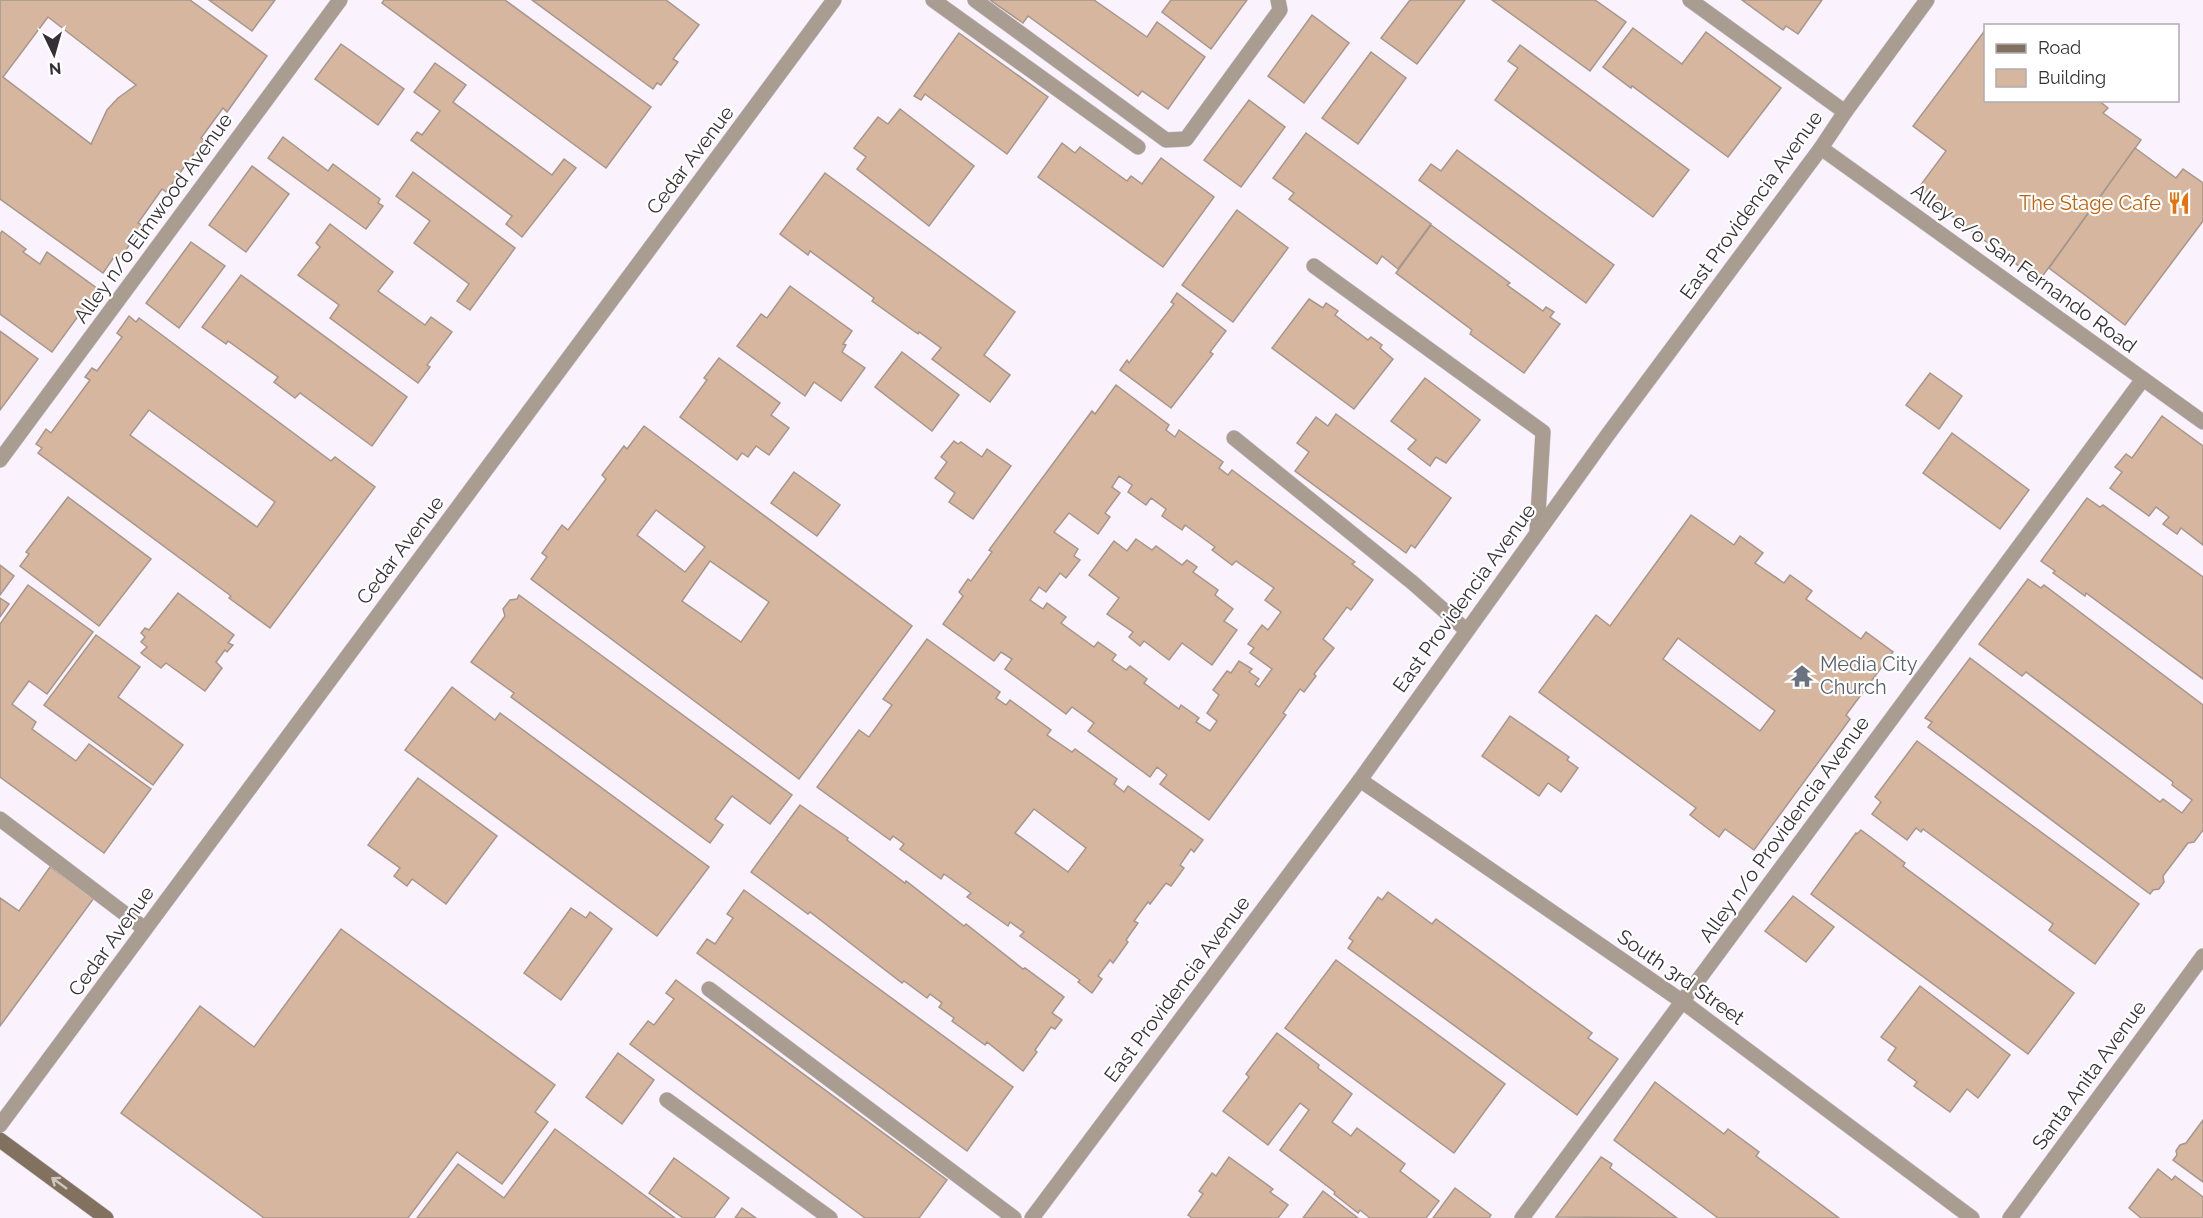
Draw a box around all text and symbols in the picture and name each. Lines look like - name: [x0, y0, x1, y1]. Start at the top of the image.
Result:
- north arrow: [24, 24, 84, 84]
- legend: [1984, 24, 2179, 102]
- text: Road: [2038, 37, 2081, 58]
- text: N: [48, 58, 62, 78]
- text: Building: [2038, 67, 2106, 88]
- street label: Cedar Avenue: [641, 101, 739, 219]
- street label: East Providencia Avenue: [1675, 106, 1828, 304]
- street label: Alley n/o Elmwood Avenue: [69, 108, 237, 328]
- street label: Alley e/o San Fernando Road: [1907, 178, 2141, 358]
- restaurant icon: The Stage Cafe: [2166, 190, 2192, 216]
- place label: The Stage Cafe: [2019, 191, 2161, 215]
- street label: Cedar Avenue: [351, 491, 449, 609]
- street label: East Providencia Avenue: [1388, 499, 1541, 697]
- place label: Media City Church: [1820, 652, 1918, 699]
- temple icon: Media City Church: [1789, 663, 1815, 689]
- street label: Alley n/o Providencia Avenue: [1694, 711, 1874, 947]
- street label: Cedar Avenue: [63, 881, 159, 1001]
- street label: East Providencia Avenue: [1099, 891, 1255, 1087]
- street label: South 3rd Street: [1613, 924, 1749, 1030]
- street label: Santa Anita Avenue: [2027, 996, 2151, 1154]
- one-way arrow: [52, 1177, 68, 1190]

